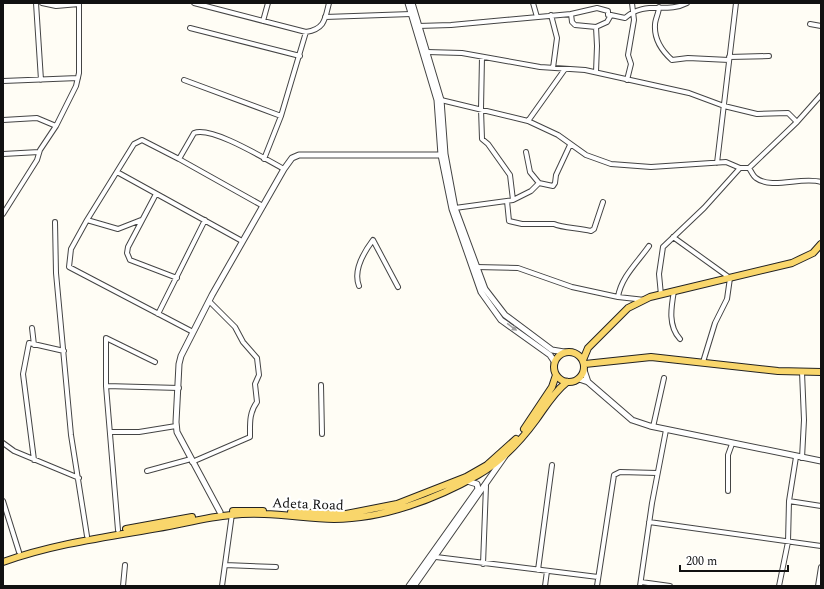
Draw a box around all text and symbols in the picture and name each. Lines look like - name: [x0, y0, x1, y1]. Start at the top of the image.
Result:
- one-way arrow: [507, 323, 517, 331]
- street label: Adeta Road: [272, 492, 344, 516]
- scale bar: [680, 547, 788, 573]
- text: 200 m: [686, 552, 717, 571]

